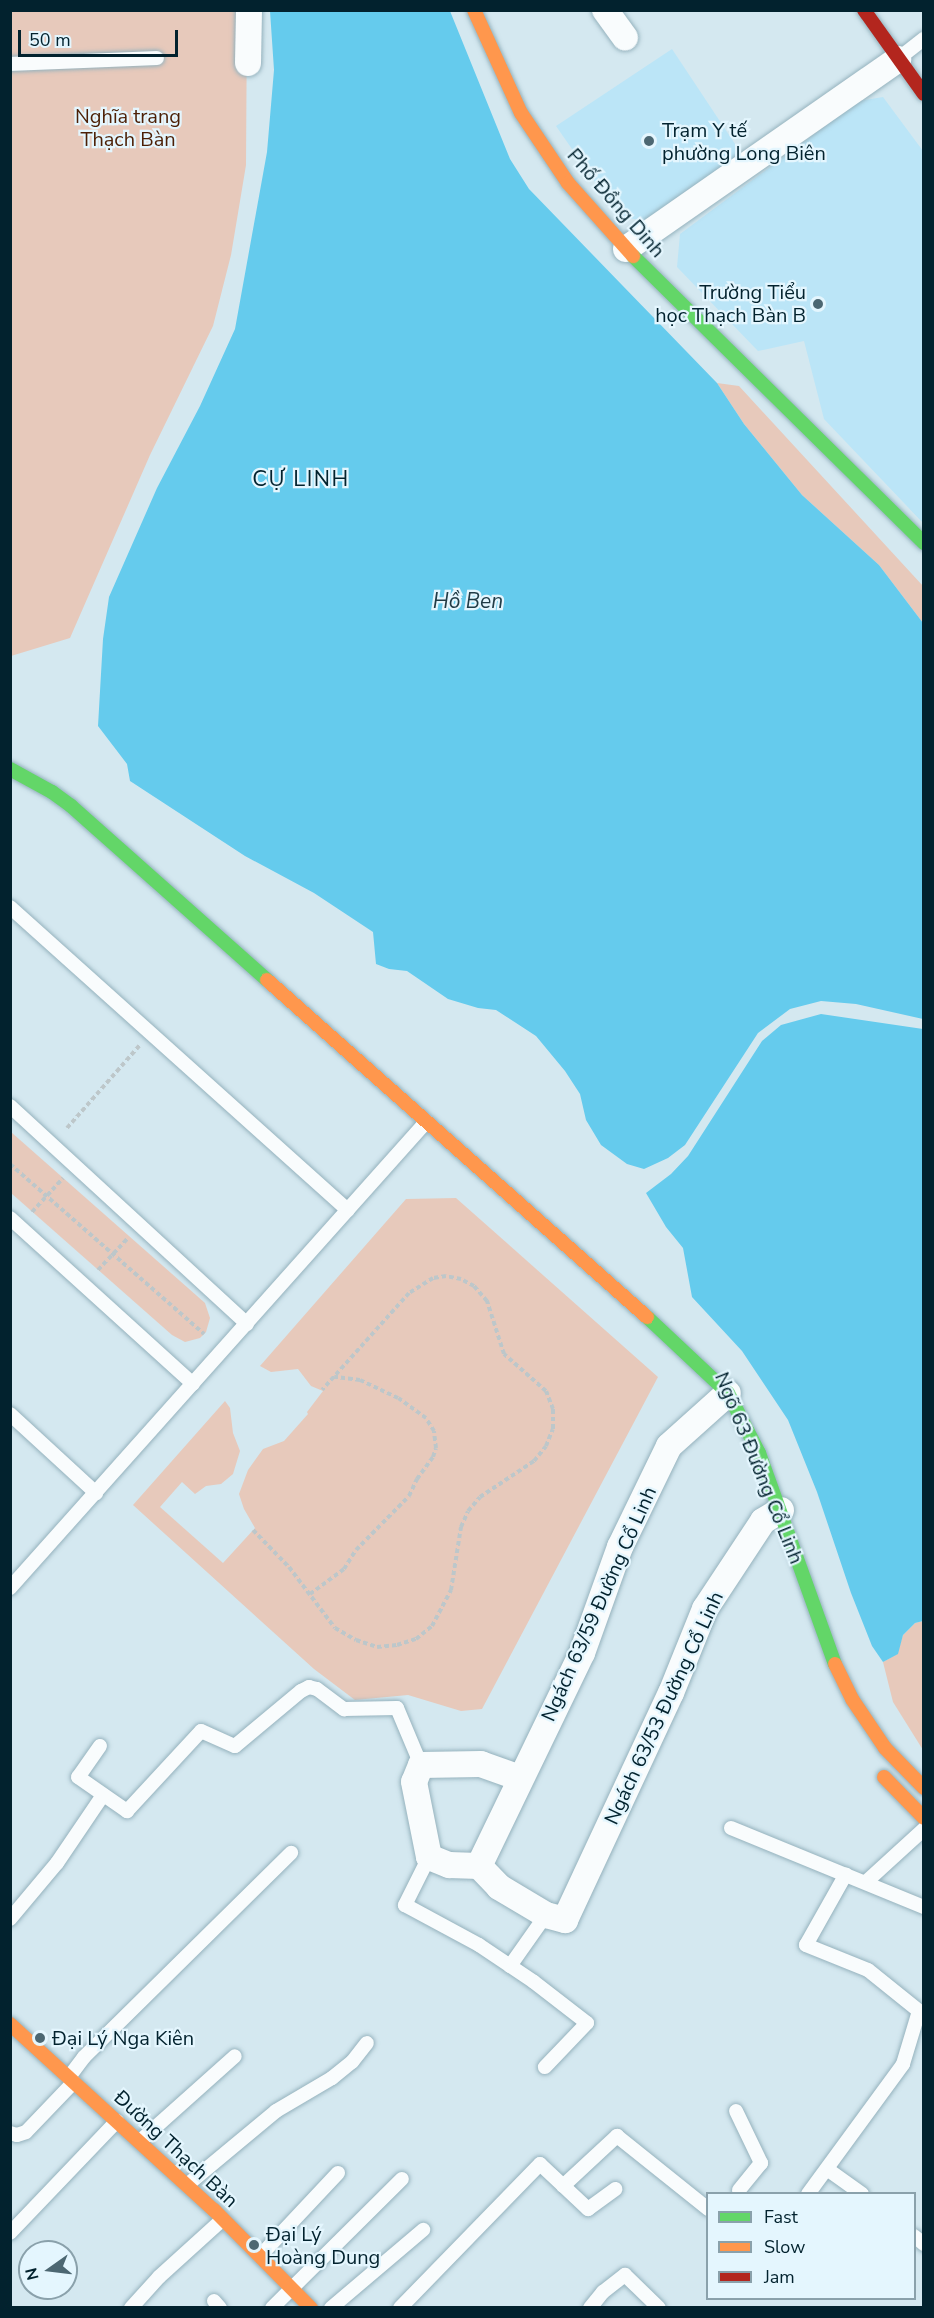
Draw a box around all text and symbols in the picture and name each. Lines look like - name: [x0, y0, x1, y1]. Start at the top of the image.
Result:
- scale bar: [21, 18, 182, 56]
- text: 50 m: [29, 28, 71, 52]
- park label: Nghĩa trang Thạch Bàn: [75, 105, 181, 152]
- place label: Trạm Y tế phường Long Biên: [662, 118, 826, 165]
- marker: Trạm Y tế phường Long Biên: [640, 132, 658, 150]
- street label: Phố Đồng Dinh: [562, 144, 670, 262]
- place label: Trường Tiểu học Thạch Bàn B: [655, 280, 806, 327]
- marker: Trường Tiểu học Thạch Bàn B: [811, 297, 825, 311]
- district label: CỰ LINH: [252, 467, 350, 493]
- water label: Hồ Ben: [433, 588, 503, 614]
- street label: Ngõ 63 Đường Cổ Linh: [710, 1369, 808, 1567]
- street label: Ngách 63/59 Đường Cổ Linh: [536, 1483, 662, 1725]
- street label: Ngách 63/53 Đường Cổ Linh: [599, 1588, 729, 1828]
- place label: Đại Lý Nga Kiên: [52, 2026, 194, 2050]
- marker: Đại Lý Nga Kiên: [33, 2031, 47, 2045]
- street label: Đường Thạch Bàn: [109, 2085, 243, 2213]
- legend: [706, 2192, 916, 2300]
- text: Fast: [764, 2205, 798, 2229]
- place label: Đại Lý Hoàng Dung: [266, 2222, 380, 2269]
- text: Slow: [764, 2235, 805, 2259]
- marker: Đại Lý Hoàng Dung: [247, 2238, 261, 2252]
- north arrow: [18, 2240, 78, 2300]
- text: N: [20, 2265, 45, 2282]
- text: Jam: [764, 2265, 795, 2289]

